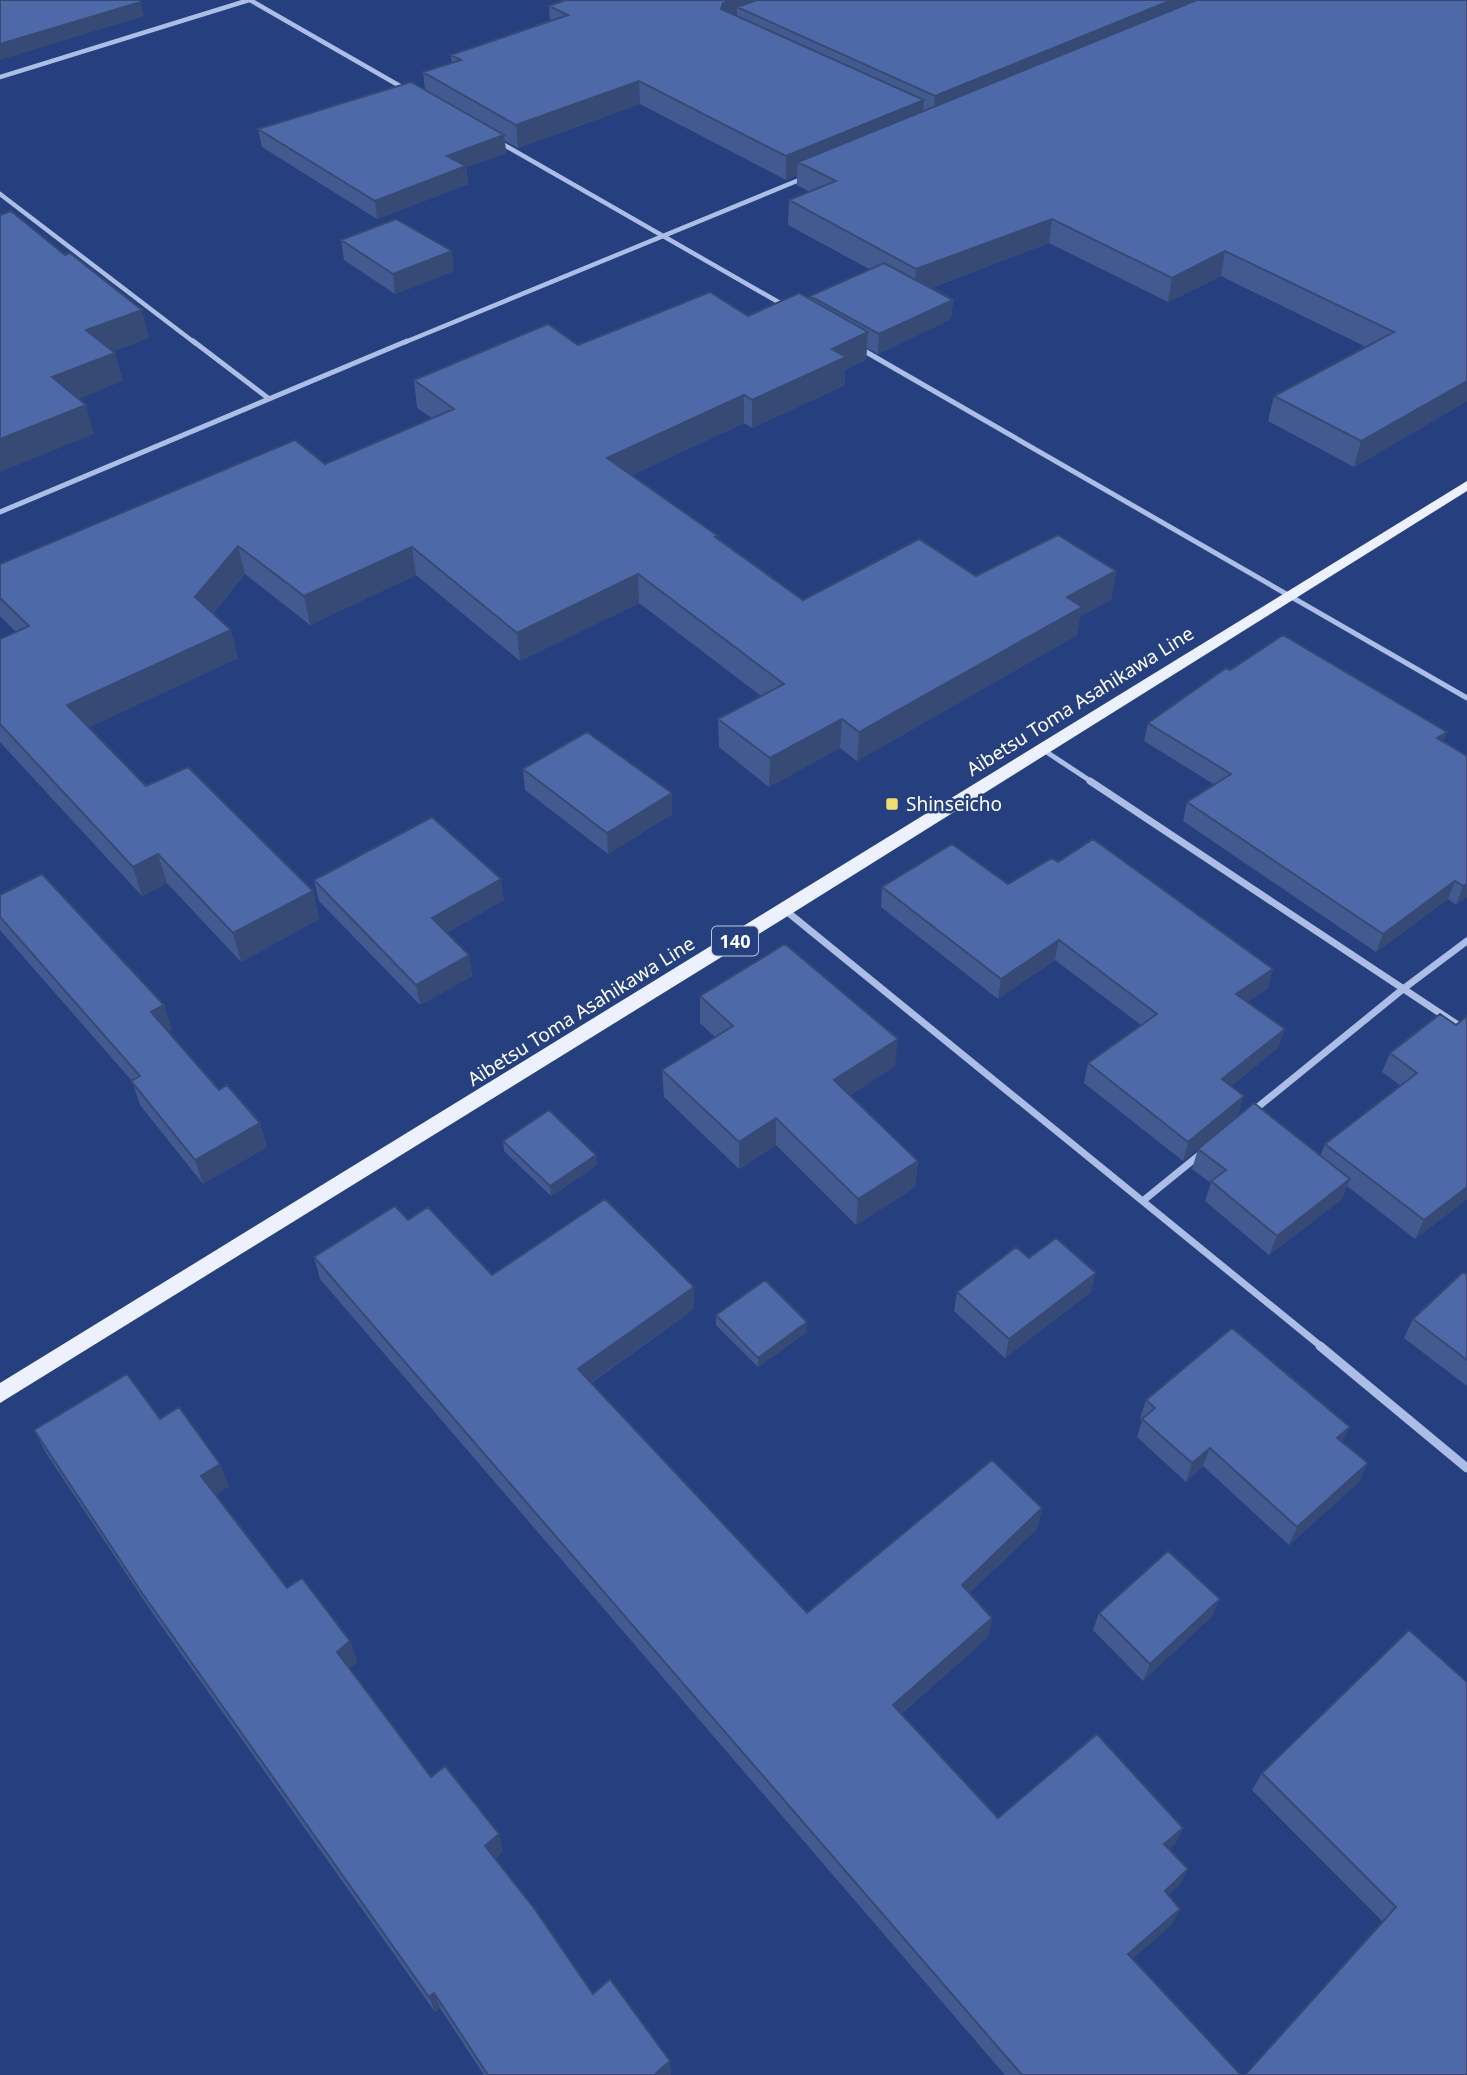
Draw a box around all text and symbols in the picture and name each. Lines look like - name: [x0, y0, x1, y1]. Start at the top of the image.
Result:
- street label: Aibetsu Toma Asahikawa Line: [961, 620, 1199, 782]
- place label: Shinseicho: [906, 791, 1002, 817]
- marker: Shinseicho: [884, 796, 900, 812]
- road number: 140: [712, 926, 758, 956]
- street label: Aibetsu Toma Asahikawa Line: [462, 930, 700, 1092]

